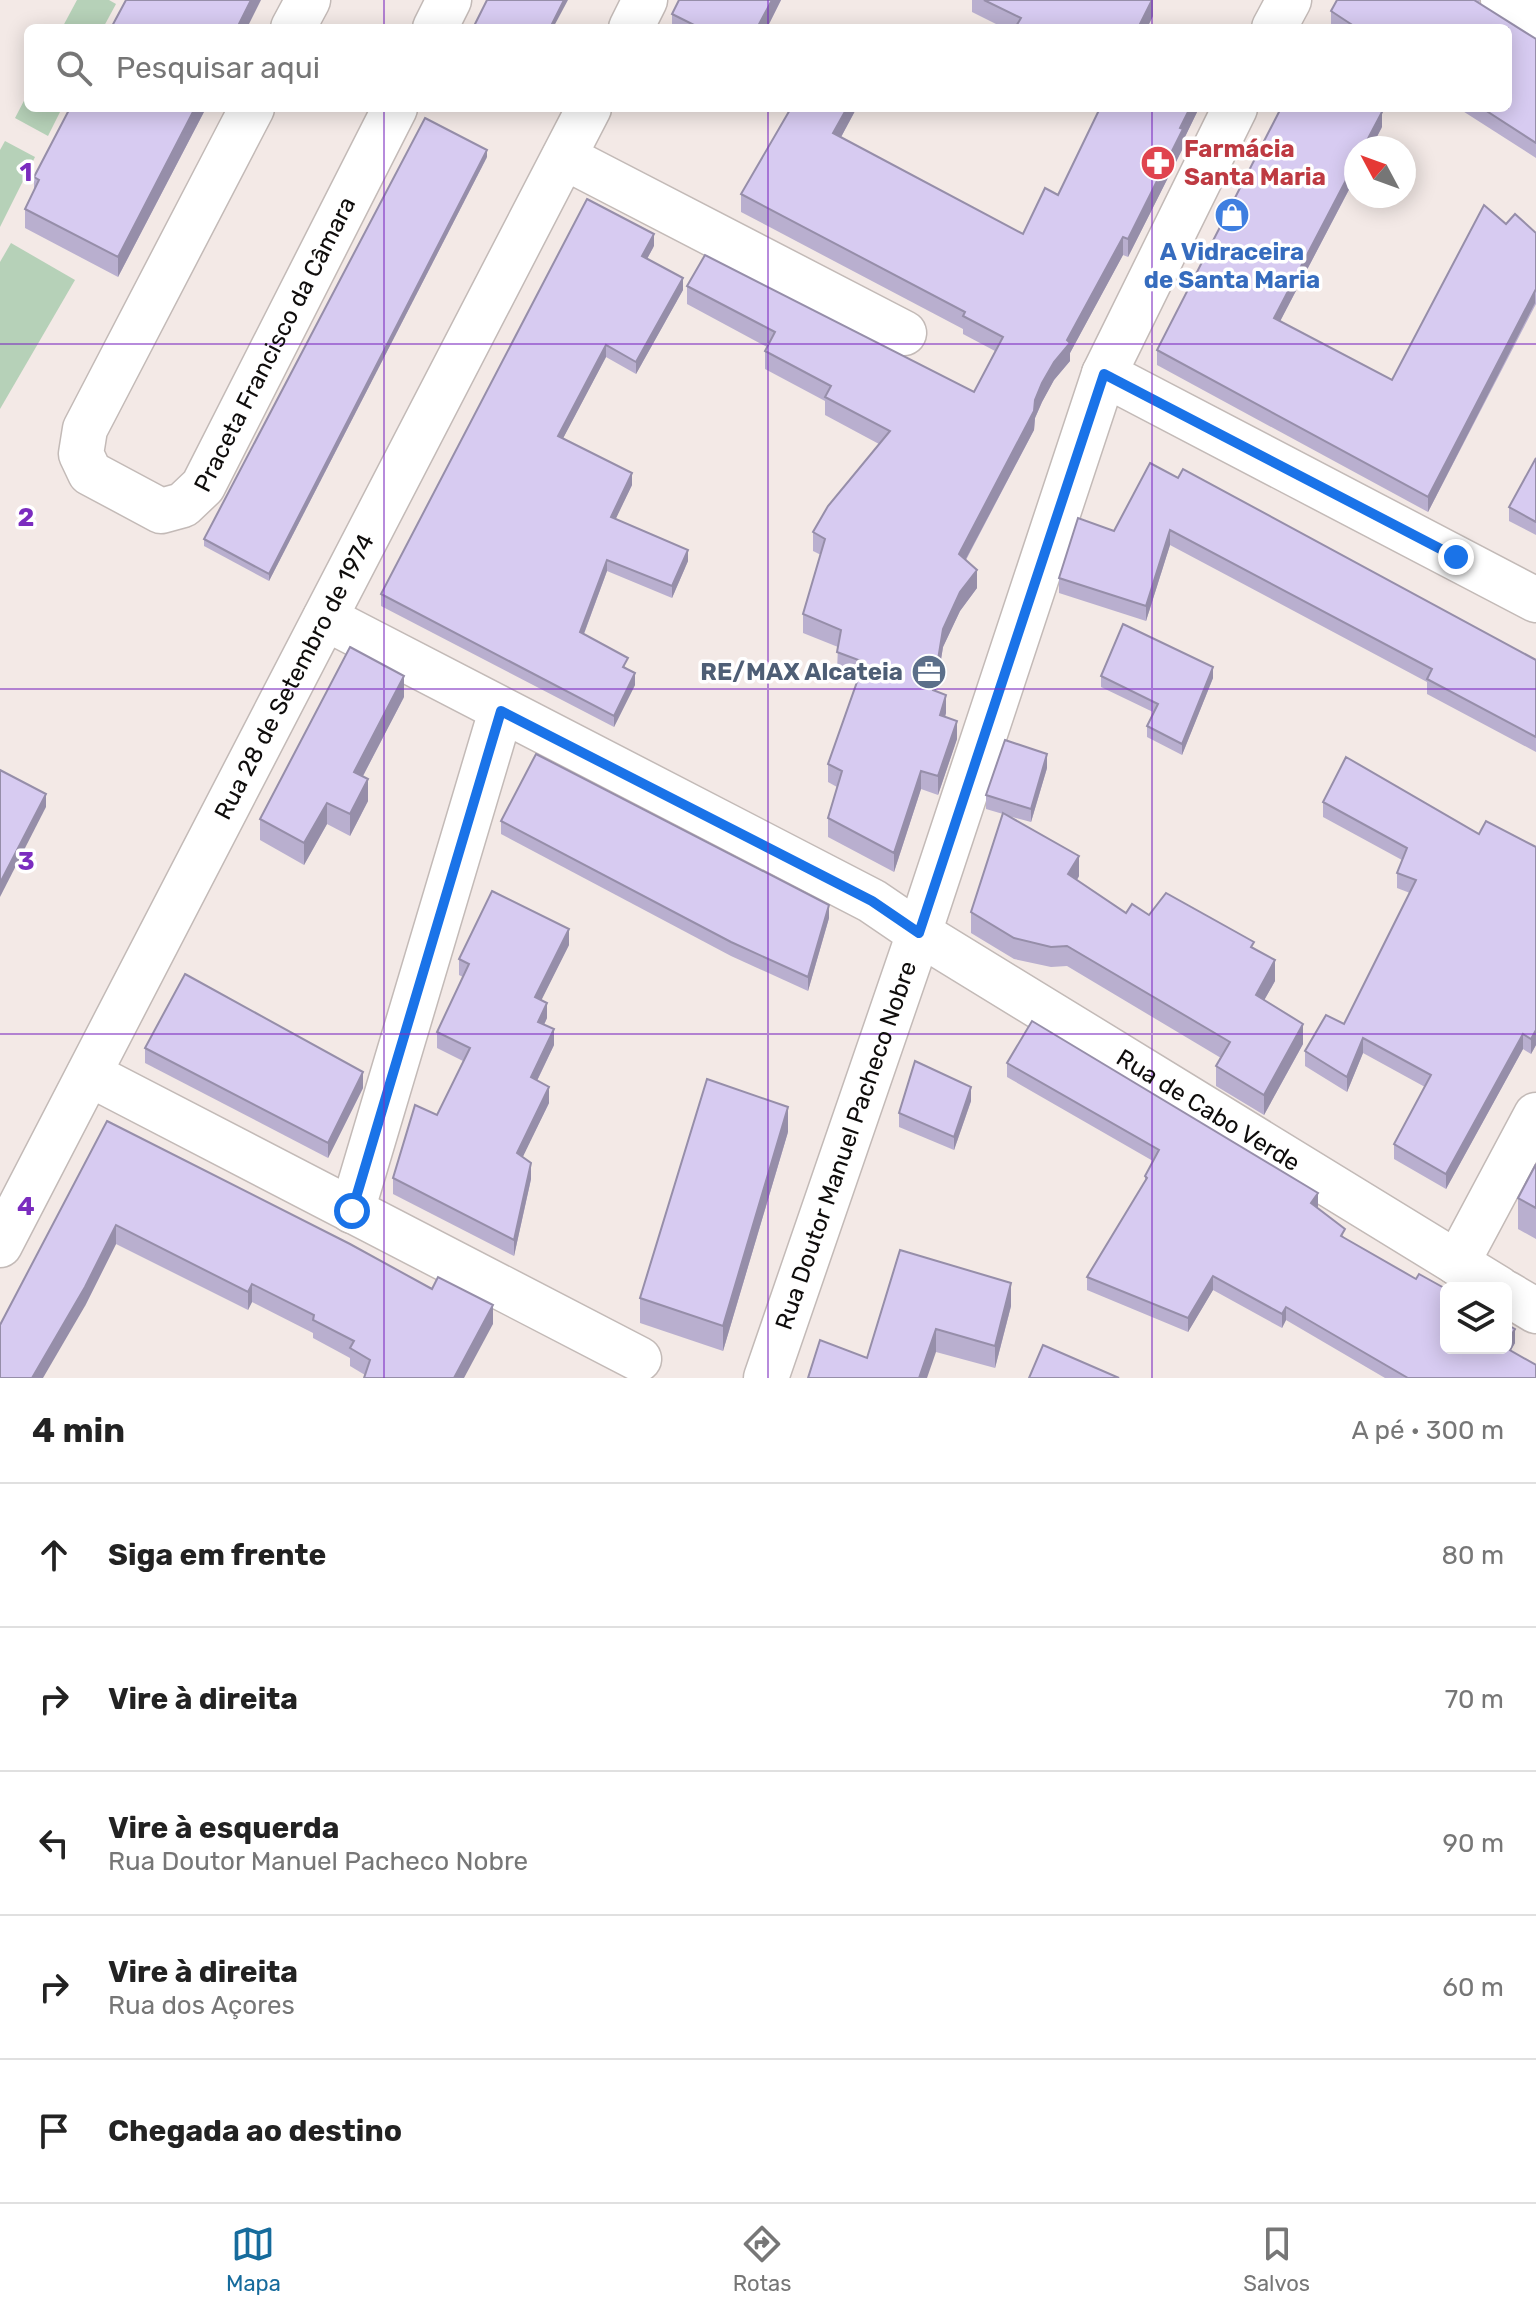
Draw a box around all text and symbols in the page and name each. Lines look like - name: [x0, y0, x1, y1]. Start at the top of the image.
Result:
- search box: [24, 24, 1512, 112]
- icon: search: [52, 46, 96, 90]
- text: Pesquisar aqui: [116, 50, 320, 86]
- place label: Farmácia Santa Maria: [1184, 135, 1326, 191]
- north arrow: [1344, 136, 1416, 208]
- pharmacy icon: Farmácia Santa Maria: [1139, 144, 1177, 182]
- text: 1: [20, 157, 32, 188]
- street label: Praceta Francisco da Câmara: [188, 192, 361, 496]
- shop icon: A Vidraceira de Santa Maria: [1213, 196, 1251, 234]
- place label: A Vidraceira de Santa Maria: [1144, 238, 1320, 294]
- text: 2: [18, 502, 34, 533]
- street label: Rua 28 de Setembro de 1974: [209, 529, 380, 824]
- route end: [1438, 539, 1474, 575]
- office icon: RE/MAX Alcateia: [910, 653, 948, 691]
- place label: RE/MAX Alcateia: [700, 658, 903, 686]
- text: 3: [17, 846, 35, 877]
- street label: Rua Doutor Manuel Pacheco Nobre: [770, 957, 922, 1333]
- street label: Rua de Cabo Verde: [1111, 1044, 1305, 1177]
- text: 4: [17, 1191, 35, 1222]
- route start: [334, 1193, 370, 1229]
- map controls: [1440, 1282, 1512, 1354]
- button: layers: [1440, 1282, 1512, 1354]
- text: 4 min: [32, 1410, 125, 1451]
- text: A pé · 300 m: [1351, 1415, 1504, 1446]
- icon: ahead: [32, 1533, 76, 1577]
- text: Siga em frente: [108, 1537, 326, 1573]
- text: 80 m: [1441, 1540, 1504, 1571]
- icon: right: [32, 1677, 76, 1721]
- text: Vire à direita: [108, 1681, 298, 1717]
- text: 70 m: [1445, 1684, 1504, 1715]
- text: Vire à esquerda: [108, 1810, 339, 1846]
- icon: left: [32, 1821, 76, 1865]
- text: 90 m: [1443, 1828, 1504, 1859]
- text: Rua Doutor Manuel Pacheco Nobre: [108, 1846, 528, 1877]
- text: Vire à direita: [108, 1954, 298, 1990]
- icon: right: [32, 1965, 76, 2009]
- text: 60 m: [1442, 1972, 1504, 2003]
- text: Rua dos Açores: [108, 1990, 295, 2021]
- icon: arrive: [32, 2109, 76, 2153]
- text: Chegada ao destino: [108, 2113, 402, 2149]
- tab: Mapa: [226, 2222, 281, 2297]
- tab: Rotas: [733, 2222, 791, 2297]
- tab: Salvos: [1243, 2222, 1310, 2297]

